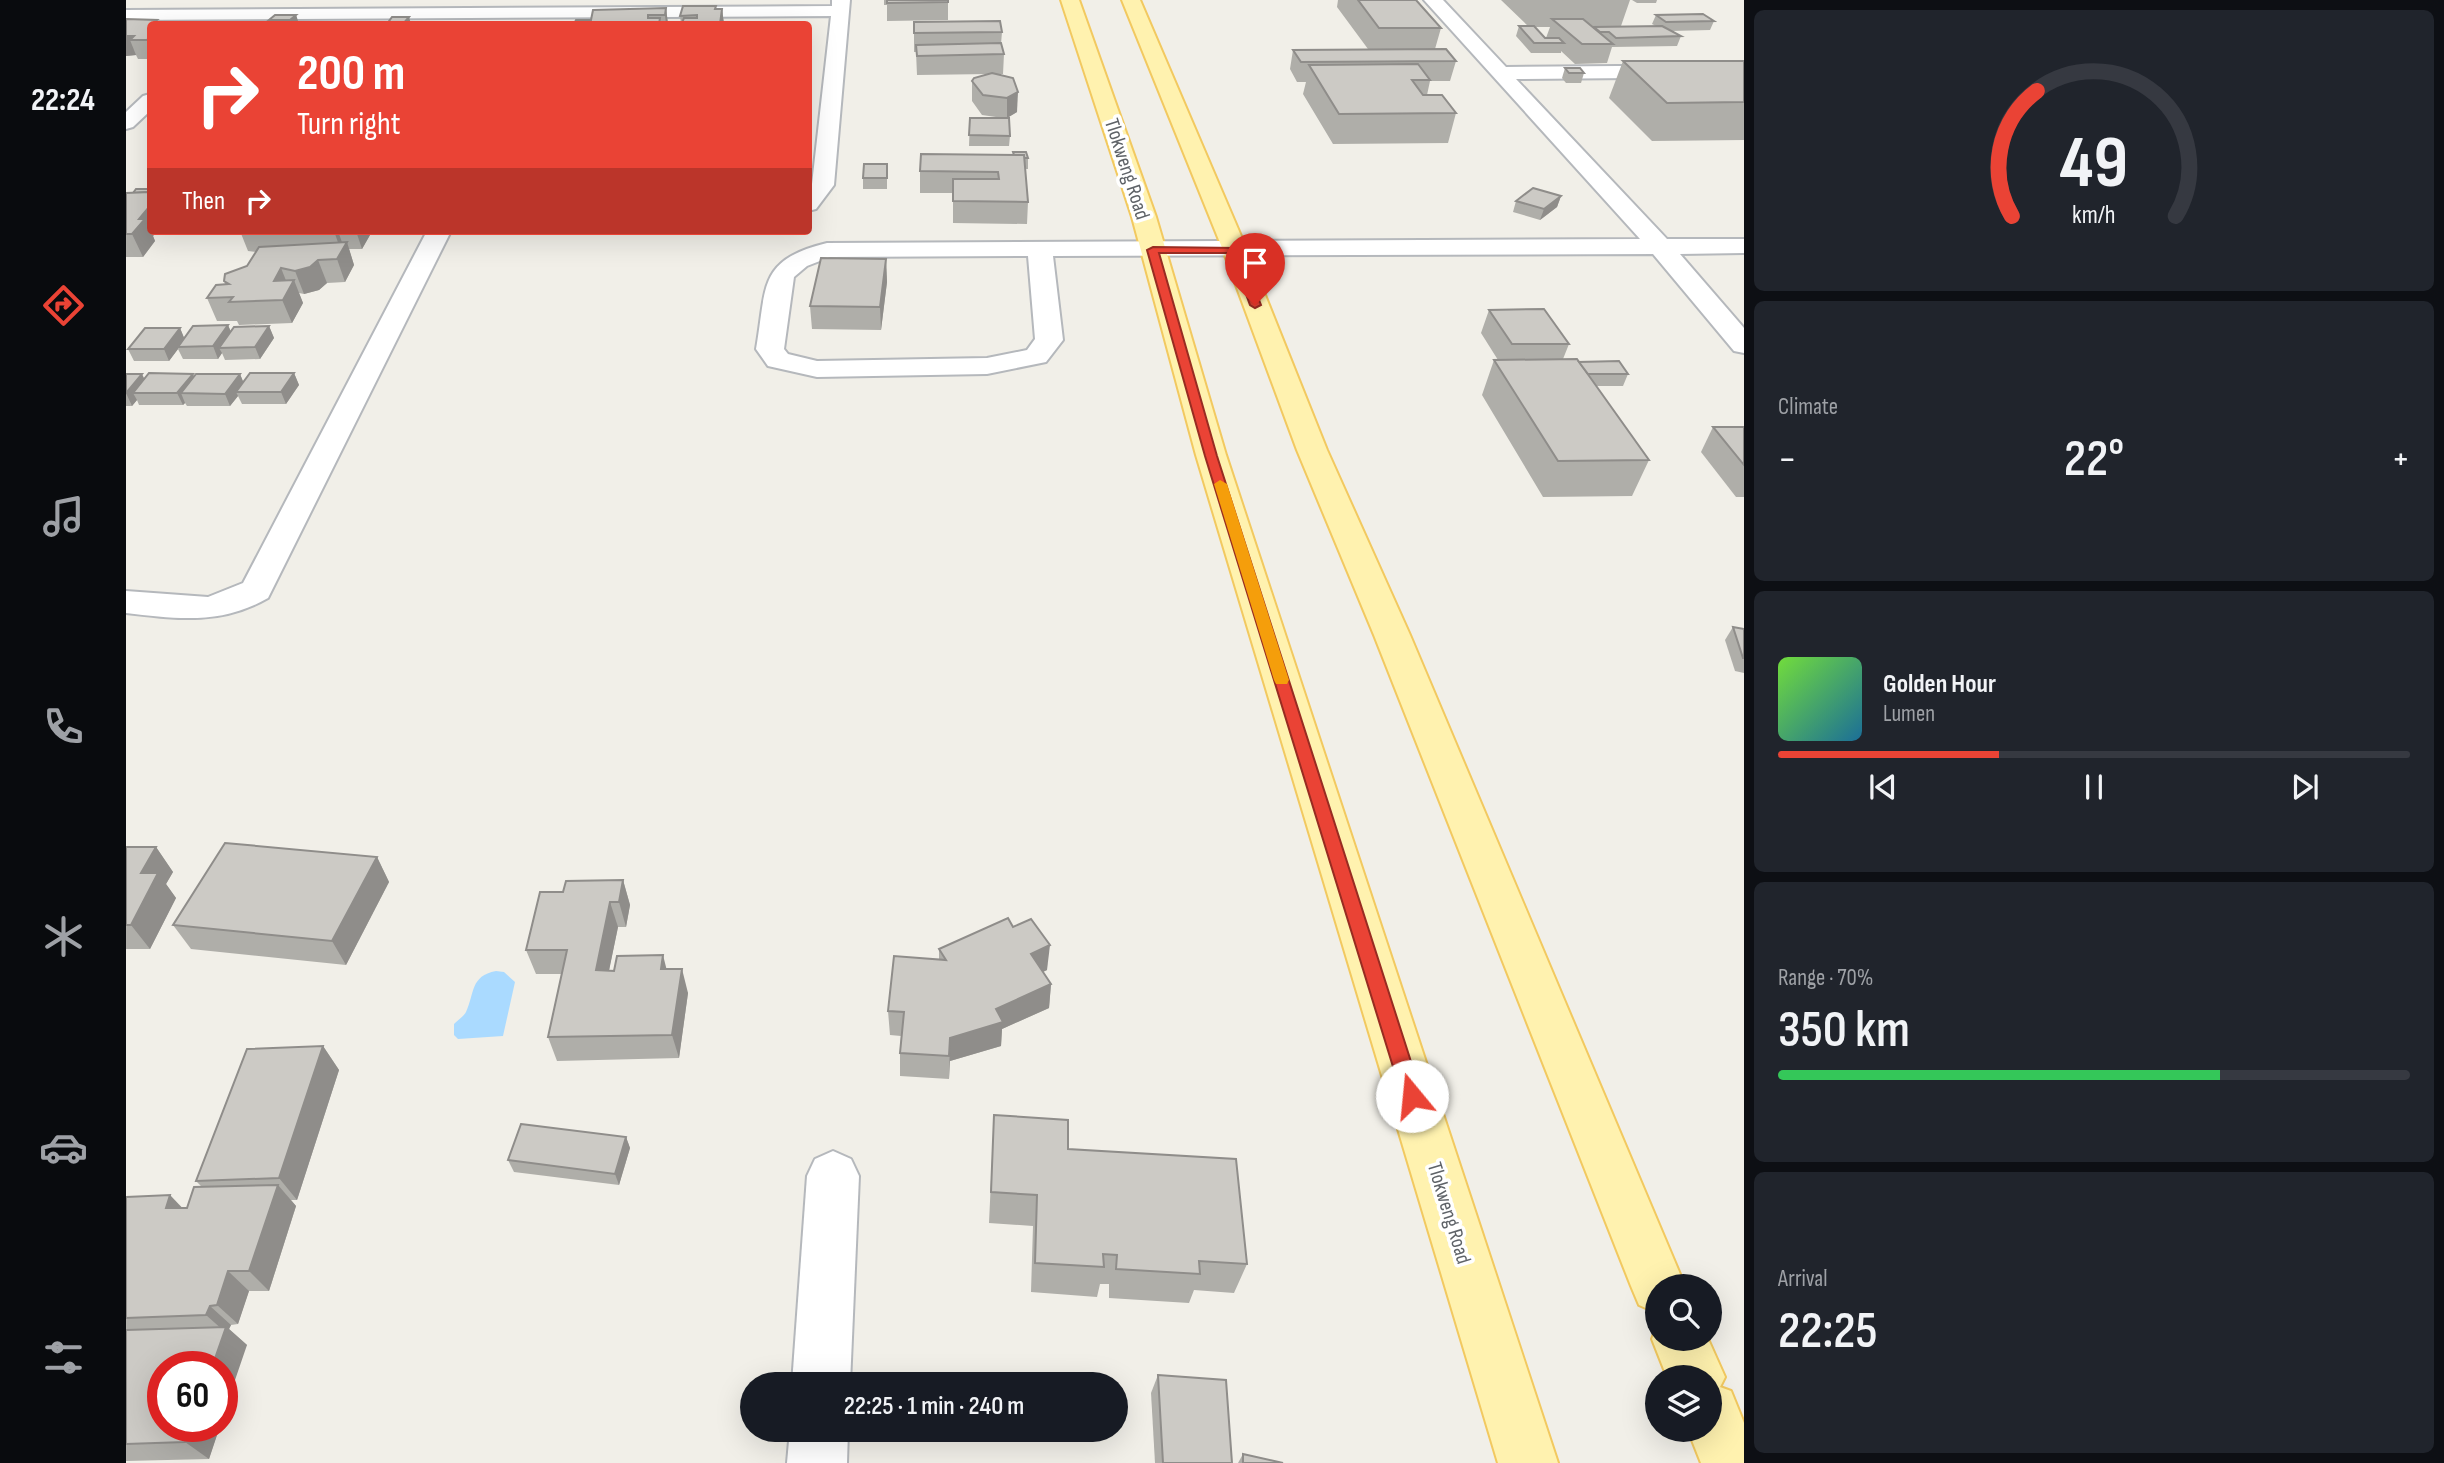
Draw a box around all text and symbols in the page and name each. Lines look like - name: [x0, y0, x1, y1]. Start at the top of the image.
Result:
- text: 200 m: [297, 45, 405, 104]
- icon: right: [182, 49, 273, 140]
- text: 22:24: [31, 81, 95, 120]
- text: Turn right: [297, 105, 401, 144]
- street label: Tlokweng Road: [1099, 115, 1155, 223]
- text: 49: [2060, 121, 2128, 209]
- icon: right: [239, 182, 277, 220]
- text: Then: [182, 186, 225, 217]
- text: km/h: [2072, 200, 2116, 231]
- pin: [1225, 233, 1285, 305]
- icon: arrive: [1236, 244, 1274, 282]
- icon: directions: [39, 281, 88, 330]
- text: Climate: [1778, 393, 1838, 421]
- text: 22°: [2064, 428, 2124, 491]
- text: −: [1778, 437, 1797, 482]
- text: +: [2391, 437, 2410, 482]
- icon: music: [39, 492, 88, 541]
- text: Golden Hour: [1883, 669, 1996, 700]
- text: Lumen: [1883, 700, 1935, 728]
- icon: phone: [39, 702, 88, 751]
- icon: previous: [1864, 768, 1902, 806]
- icon: pause: [2075, 768, 2113, 806]
- icon: next: [2286, 768, 2324, 806]
- icon: climate: [39, 912, 88, 961]
- text: Range · 70%: [1778, 964, 1873, 992]
- text: 350 km: [1778, 999, 1910, 1062]
- position arrow: [1375, 1059, 1449, 1133]
- icon: car: [39, 1123, 88, 1172]
- street label: Tlokweng Road: [1422, 1159, 1476, 1267]
- text: Arrival: [1778, 1265, 1827, 1293]
- map controls: [1645, 1274, 1722, 1442]
- button: search: [1645, 1274, 1722, 1351]
- text: 22:25: [1778, 1300, 1878, 1363]
- icon: filters: [39, 1333, 88, 1382]
- speed limit sign: 60: [147, 1351, 238, 1442]
- button: layers: [1645, 1365, 1722, 1442]
- text: 22:25 · 1 min · 240 m: [844, 1391, 1024, 1422]

